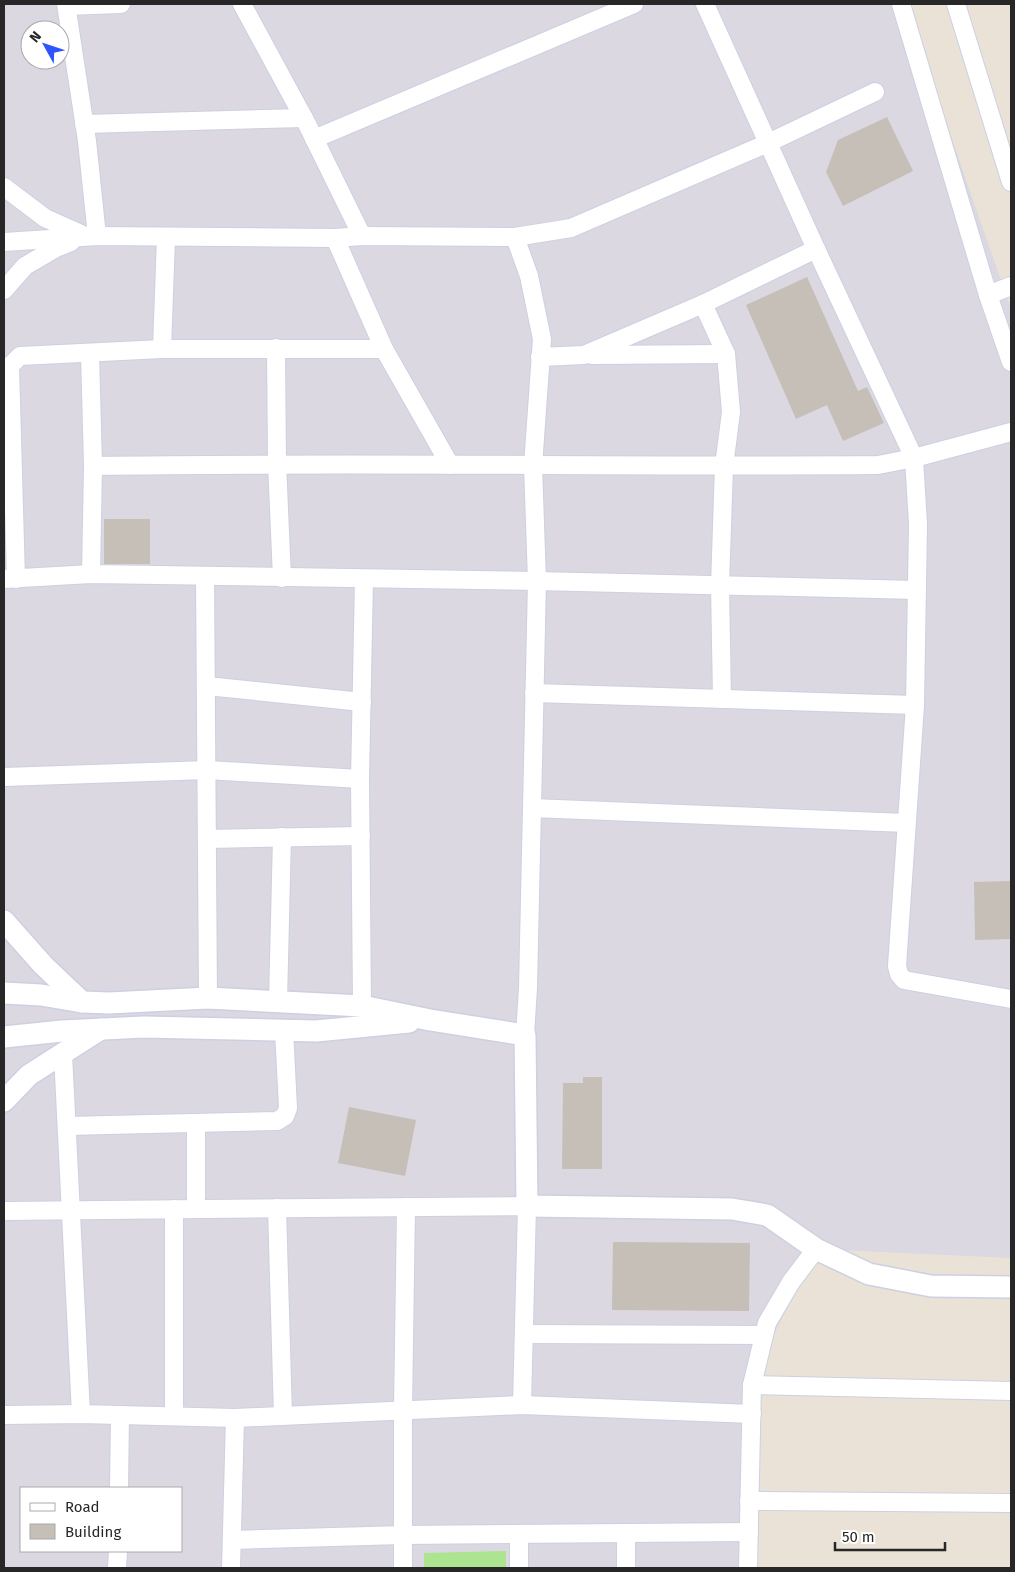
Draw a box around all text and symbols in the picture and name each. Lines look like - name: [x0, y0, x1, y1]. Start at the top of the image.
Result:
- north arrow: [20, 20, 70, 70]
- text: N: [26, 28, 45, 46]
- legend: [20, 1487, 182, 1552]
- text: Road: [65, 1498, 100, 1516]
- scale bar: [835, 1520, 945, 1552]
- text: Building: [65, 1523, 121, 1541]
- text: 50 m: [842, 1528, 875, 1546]

